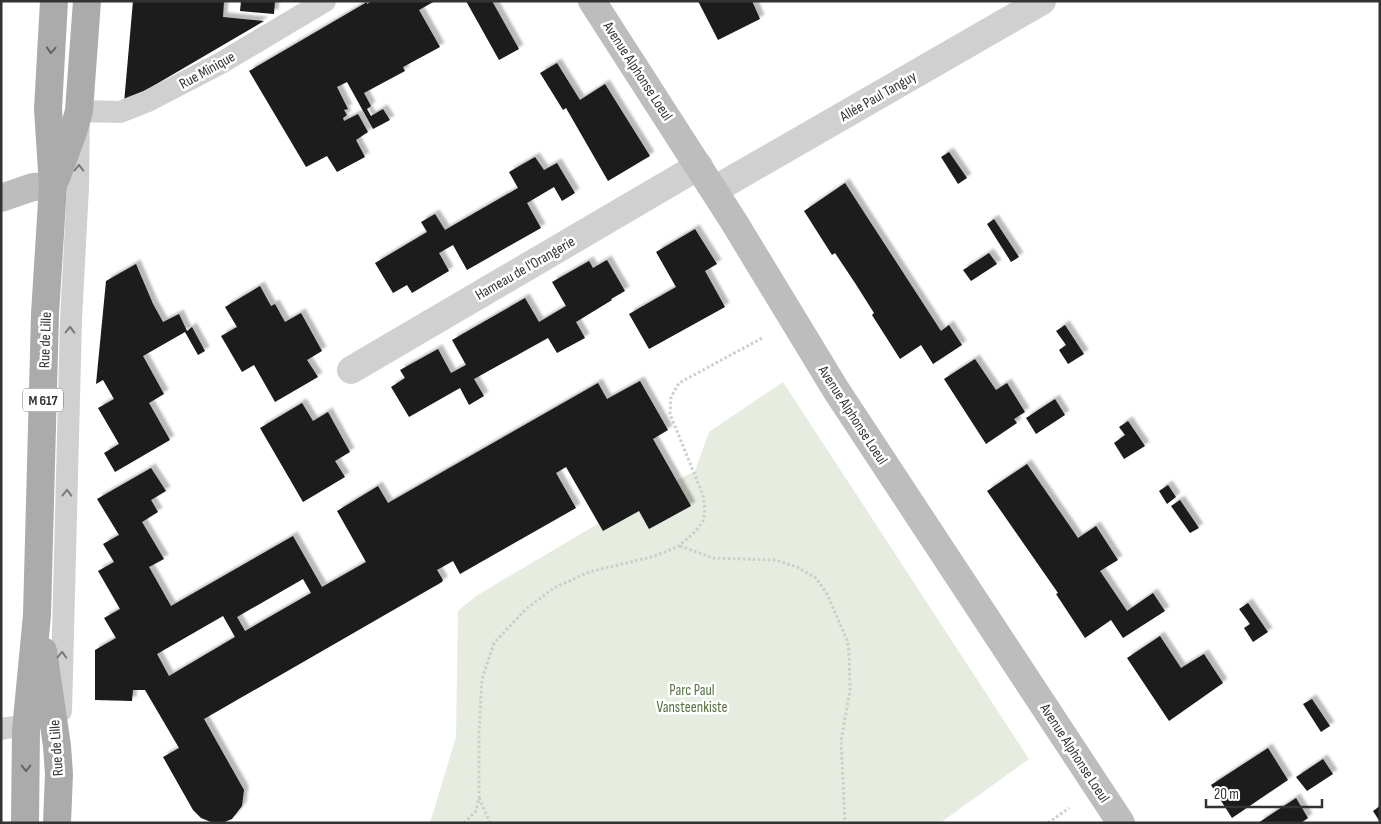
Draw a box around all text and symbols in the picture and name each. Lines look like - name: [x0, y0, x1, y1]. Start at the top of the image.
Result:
- street label: Avenue Alphonse Loeul: [598, 17, 677, 124]
- one-way arrow: [45, 46, 56, 54]
- street label: Rue Minique: [176, 47, 239, 94]
- street label: Allée Paul Tanguy: [836, 67, 920, 126]
- one-way arrow: [74, 164, 84, 172]
- street label: Hameau de l'Orangerie: [472, 232, 579, 305]
- street label: Rue de Lille: [35, 312, 56, 368]
- one-way arrow: [65, 326, 76, 334]
- street label: Avenue Alphonse Loeul: [813, 361, 892, 468]
- road number: M 617: [23, 388, 63, 412]
- one-way arrow: [61, 489, 72, 497]
- one-way arrow: [57, 651, 67, 659]
- park label: Parc Paul Vansteenkiste: [656, 681, 728, 717]
- street label: Avenue Alphonse Loeul: [1035, 699, 1114, 806]
- street label: Rue de Lille: [45, 719, 68, 777]
- one-way arrow: [21, 764, 31, 772]
- scale bar: [1206, 776, 1322, 808]
- text: 20 m: [1214, 785, 1239, 804]

